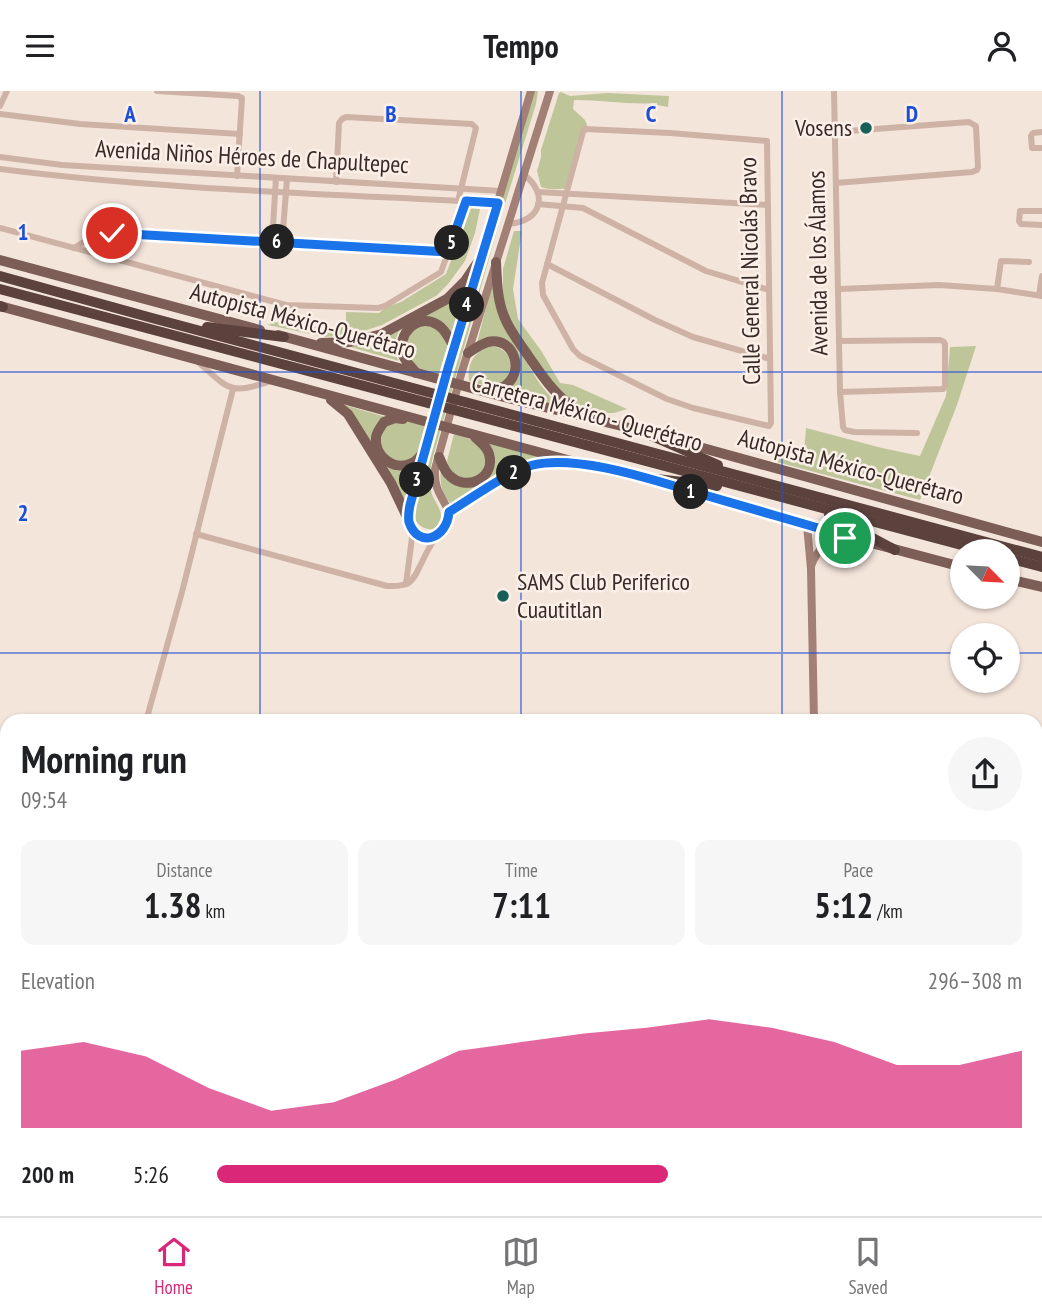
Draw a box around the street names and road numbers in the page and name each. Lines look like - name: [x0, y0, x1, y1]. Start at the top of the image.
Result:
- street label: Avenida Niños Héroes de Chapultepec: [95, 133, 410, 180]
- street label: Calle General Nicolás Bravo: [732, 157, 767, 385]
- street label: Avenida de los Álamos: [800, 170, 835, 356]
- street label: Autopista México-Querétaro: [187, 276, 419, 366]
- street label: Carretera México - Querétaro: [468, 367, 706, 458]
- street label: Autopista México-Querétaro: [735, 422, 967, 512]

